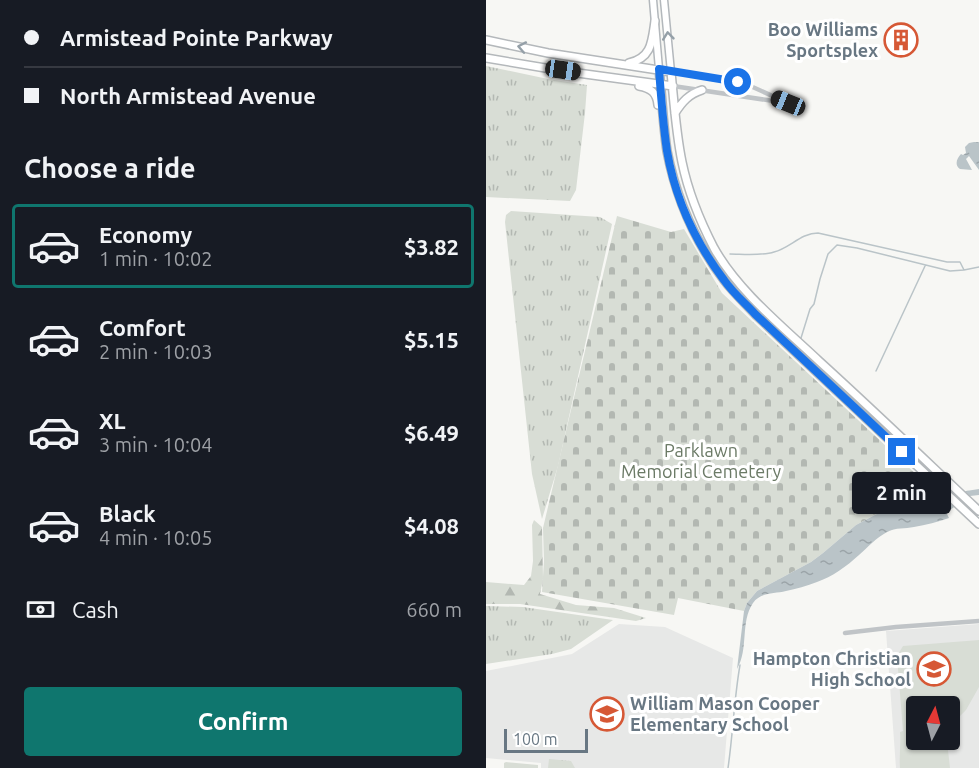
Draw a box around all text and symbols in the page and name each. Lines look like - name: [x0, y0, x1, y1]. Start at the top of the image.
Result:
- place label: Boo Williams Sportsplex: [768, 19, 878, 60]
- building icon: Boo Williams Sportsplex: [883, 22, 919, 58]
- text: Armistead Pointe Parkway: [60, 25, 333, 50]
- one-way arrow: [662, 31, 675, 40]
- one-way arrow: [517, 41, 527, 54]
- car: [544, 59, 582, 81]
- route start: [724, 68, 751, 95]
- text: North Armistead Avenue: [60, 83, 316, 108]
- car: [768, 88, 808, 118]
- text: Choose a ride: [24, 153, 196, 183]
- icon: car: [27, 219, 81, 273]
- text: Economy: [99, 222, 192, 247]
- text: $3.82: [404, 234, 459, 259]
- text: 1 min · 10:02: [99, 247, 213, 270]
- icon: car: [27, 312, 81, 366]
- text: Comfort: [99, 315, 186, 340]
- text: $5.15: [404, 327, 459, 352]
- text: 2 min · 10:03: [99, 340, 213, 363]
- icon: car: [27, 405, 81, 459]
- text: XL: [99, 408, 126, 433]
- text: $6.49: [404, 420, 459, 445]
- text: 3 min · 10:04: [99, 433, 213, 456]
- route end: [888, 438, 915, 465]
- park label: Parklawn Memorial Cemetery: [621, 440, 781, 481]
- callout: 2 min: [852, 473, 952, 515]
- text: 2 min: [876, 481, 927, 504]
- icon: car: [27, 498, 81, 552]
- text: Black: [99, 501, 156, 526]
- text: $4.08: [404, 513, 459, 538]
- text: 4 min · 10:05: [99, 526, 213, 549]
- icon: cash: [24, 593, 57, 626]
- text: Cash: [72, 597, 119, 622]
- text: 660 m: [406, 598, 462, 621]
- place label: Hampton Christian High School: [753, 648, 912, 689]
- school or university icon: Hampton Christian High School: [916, 651, 952, 687]
- button: Confirm: [24, 687, 462, 756]
- place label: William Mason Cooper Elementary School: [630, 693, 820, 734]
- school or university icon: William Mason Cooper Elementary School: [589, 696, 625, 732]
- north arrow: [906, 696, 960, 750]
- map controls: [906, 696, 960, 750]
- scale bar: [504, 726, 588, 754]
- text: 100 m: [513, 730, 558, 748]

